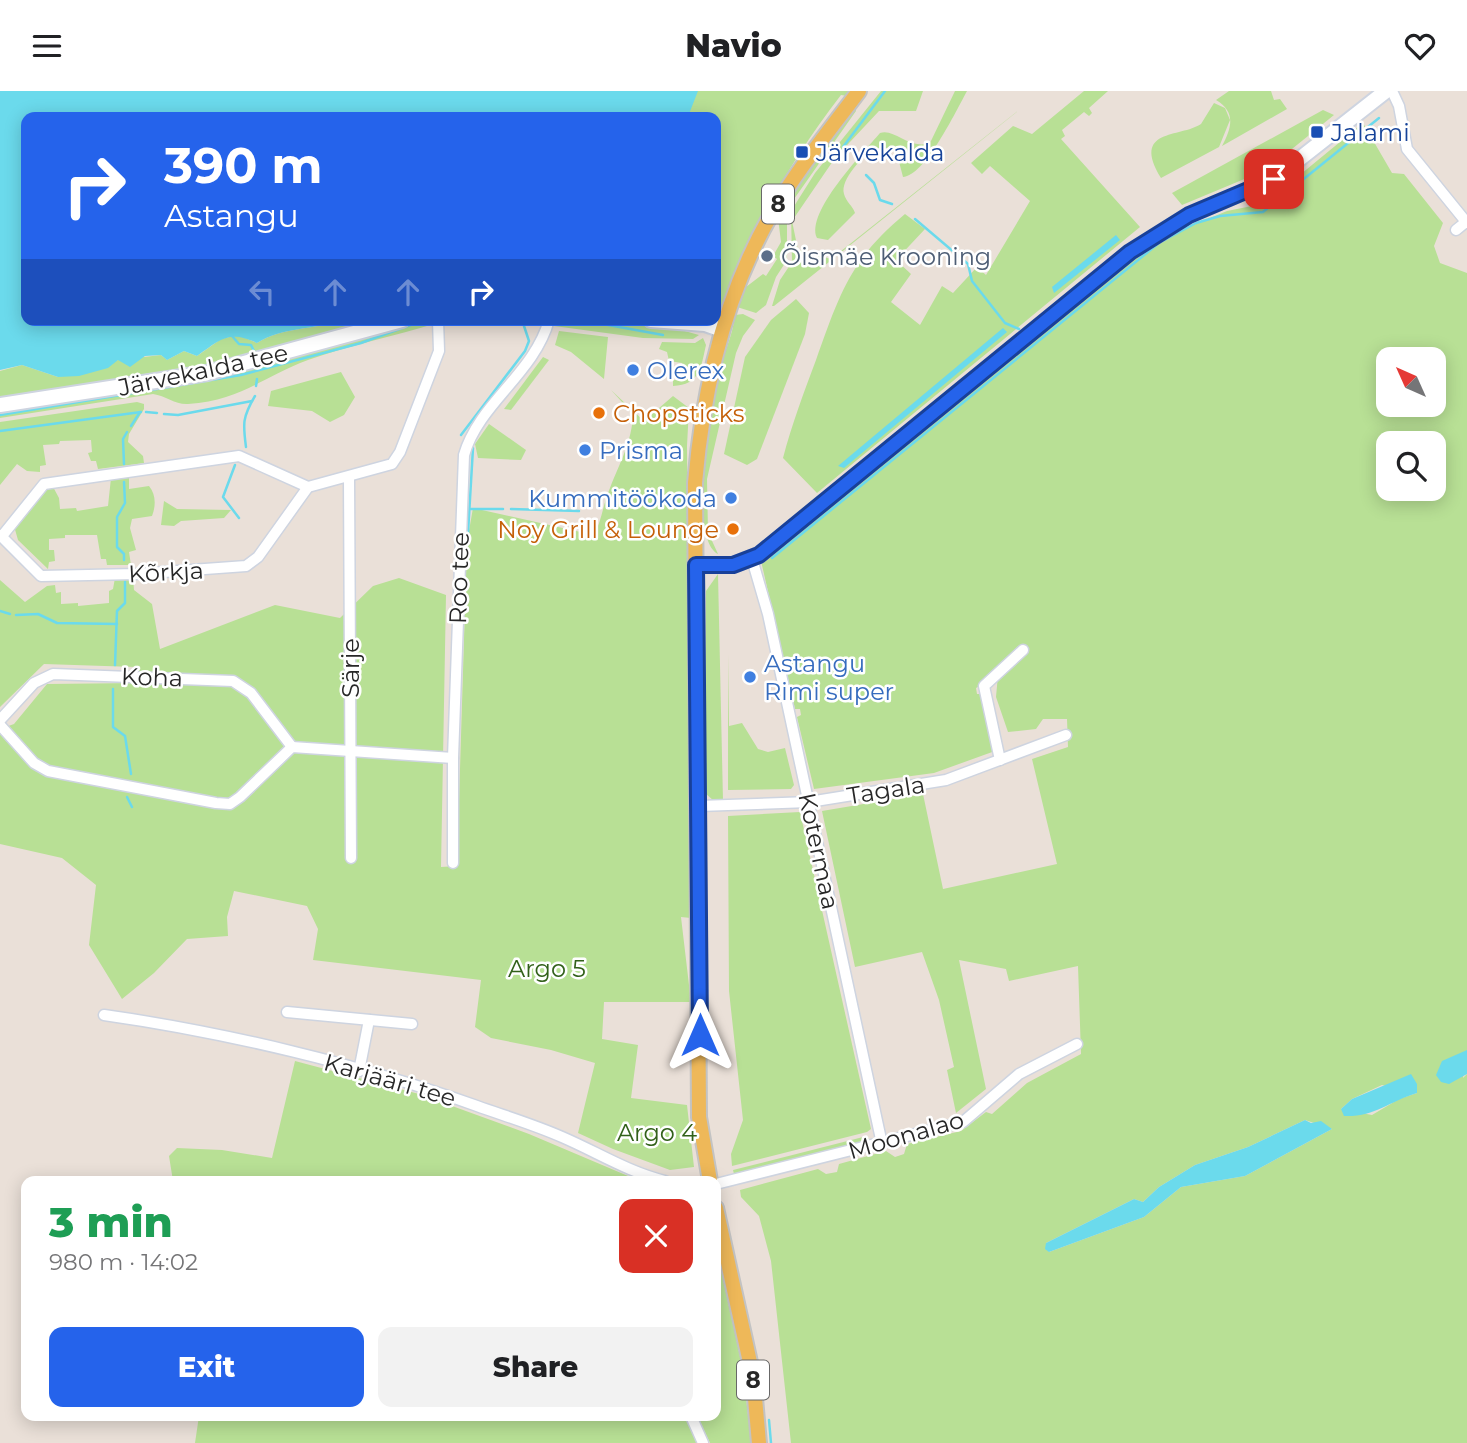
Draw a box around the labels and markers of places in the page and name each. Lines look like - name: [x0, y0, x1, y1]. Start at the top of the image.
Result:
- place label: Jalami: [1330, 118, 1410, 147]
- marker: Jalami: [1309, 124, 1325, 140]
- place label: Järvekalda: [815, 138, 944, 167]
- marker: Järvekalda: [794, 144, 810, 160]
- pin: [1244, 149, 1304, 209]
- place label: Õismäe Krooning: [781, 242, 991, 271]
- marker: Õismäe Krooning: [759, 248, 775, 264]
- place label: Olerex: [647, 356, 725, 385]
- marker: Olerex: [625, 362, 641, 378]
- place label: Chopsticks: [613, 399, 744, 428]
- marker: Chopsticks: [591, 405, 607, 421]
- place label: Prisma: [599, 436, 683, 465]
- marker: Prisma: [577, 442, 593, 458]
- place label: Kummitöökoda: [528, 484, 717, 513]
- marker: Kummitöökoda: [723, 490, 739, 506]
- place label: Noy Grill & Lounge: [497, 515, 719, 544]
- marker: Noy Grill & Lounge: [725, 521, 741, 537]
- place label: Astangu Rimi super: [764, 649, 894, 706]
- marker: Astangu Rimi super: [742, 669, 758, 685]

